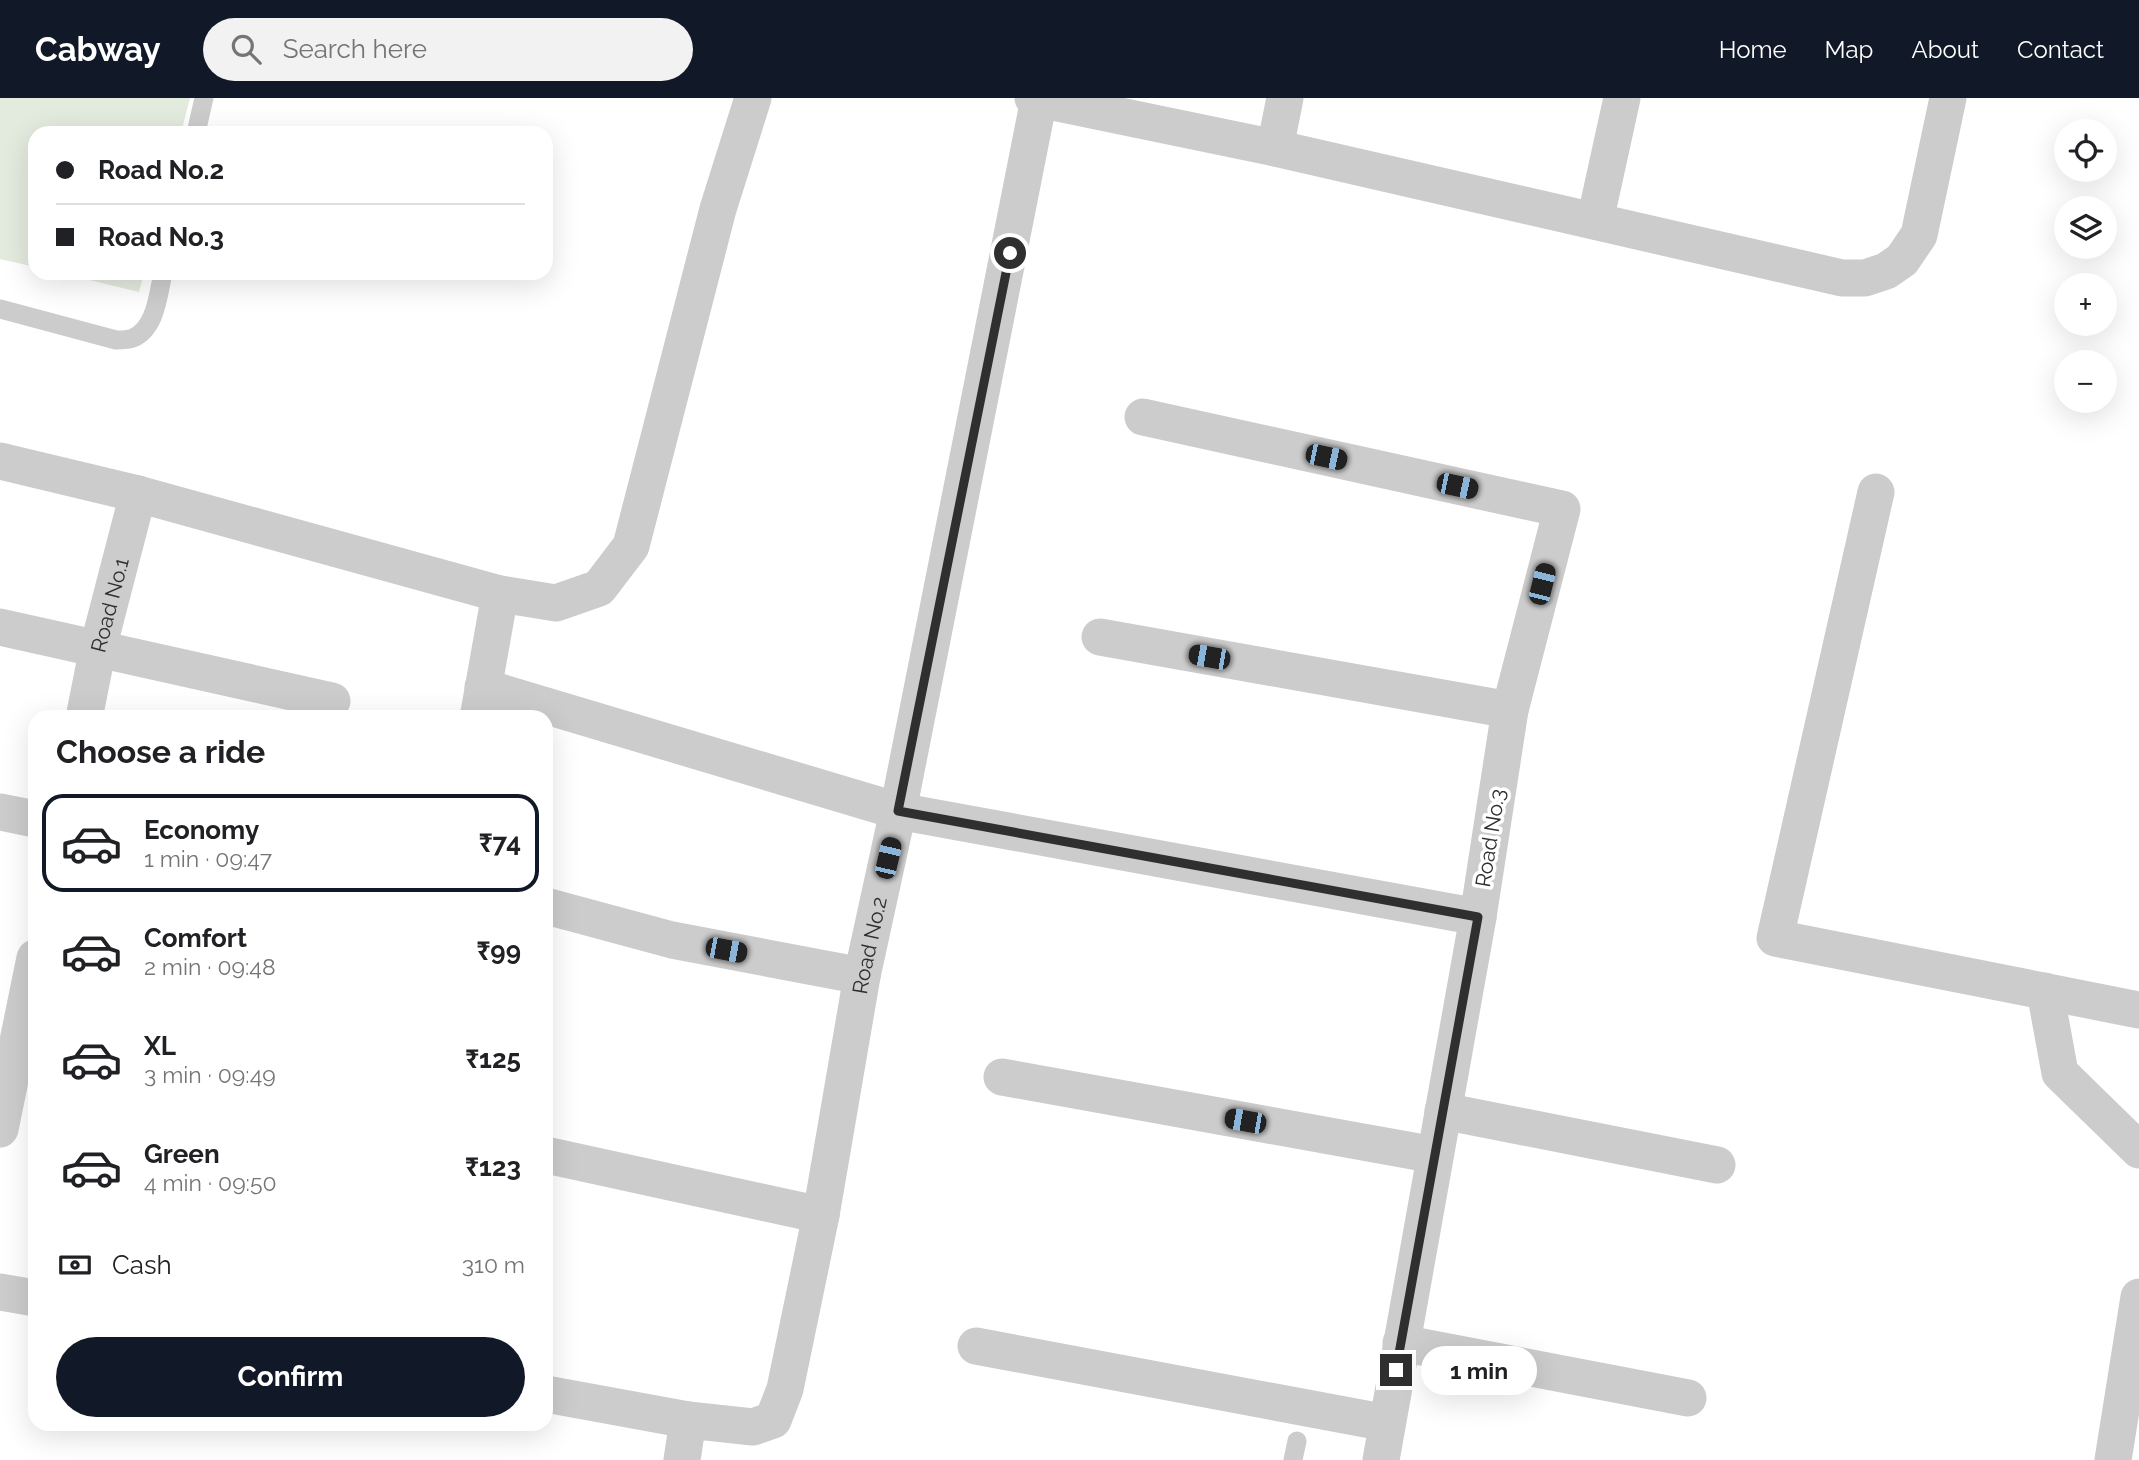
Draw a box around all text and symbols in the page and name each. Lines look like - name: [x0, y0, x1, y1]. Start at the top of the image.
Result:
- search box: [203, 18, 693, 81]
- text: Cabway: [35, 30, 161, 69]
- icon: search: [227, 30, 265, 68]
- text: Search here: [283, 34, 427, 64]
- text: Home: [1719, 35, 1787, 64]
- text: Map: [1825, 35, 1873, 64]
- text: About: [1911, 35, 1979, 64]
- text: Contact: [2017, 35, 2104, 64]
- map controls: [2054, 119, 2117, 413]
- button: locate: [2054, 119, 2117, 182]
- text: Road No.2: [98, 155, 224, 185]
- button: layers: [2054, 196, 2117, 259]
- text: Road No.3: [98, 222, 224, 252]
- route start: [994, 237, 1026, 269]
- button: +: [2054, 273, 2117, 336]
- button: −: [2054, 350, 2117, 413]
- car: [1304, 442, 1349, 472]
- car: [1435, 471, 1480, 501]
- street label: Road No.1: [85, 555, 133, 655]
- car: [1527, 561, 1558, 607]
- car: [1187, 643, 1232, 671]
- text: Choose a ride: [56, 733, 265, 770]
- street label: Road No.3: [1470, 787, 1510, 889]
- icon: car: [60, 812, 123, 875]
- text: Economy: [144, 815, 259, 845]
- text: ₹74: [479, 828, 521, 858]
- car: [874, 835, 903, 881]
- text: 1 min · 09:47: [144, 845, 272, 872]
- street label: Road No.2: [847, 894, 891, 996]
- icon: car: [60, 920, 123, 983]
- text: Comfort: [144, 923, 247, 953]
- text: ₹99: [476, 936, 521, 966]
- car: [704, 936, 749, 964]
- text: 2 min · 09:48: [144, 953, 276, 980]
- icon: car: [60, 1028, 123, 1091]
- text: XL: [144, 1031, 176, 1061]
- text: ₹125: [465, 1044, 521, 1074]
- text: 3 min · 09:49: [144, 1061, 276, 1088]
- car: [1223, 1107, 1268, 1135]
- icon: car: [60, 1136, 123, 1199]
- text: Green: [144, 1139, 220, 1169]
- text: ₹123: [465, 1152, 521, 1182]
- text: 4 min · 09:50: [144, 1169, 277, 1196]
- icon: cash: [56, 1246, 94, 1284]
- text: Cash: [112, 1250, 172, 1280]
- text: 310 m: [462, 1251, 525, 1278]
- button: Confirm: [56, 1337, 525, 1417]
- callout: 1 min: [1420, 1346, 1536, 1394]
- route end: [1380, 1354, 1412, 1386]
- text: 1 min: [1450, 1357, 1508, 1384]

